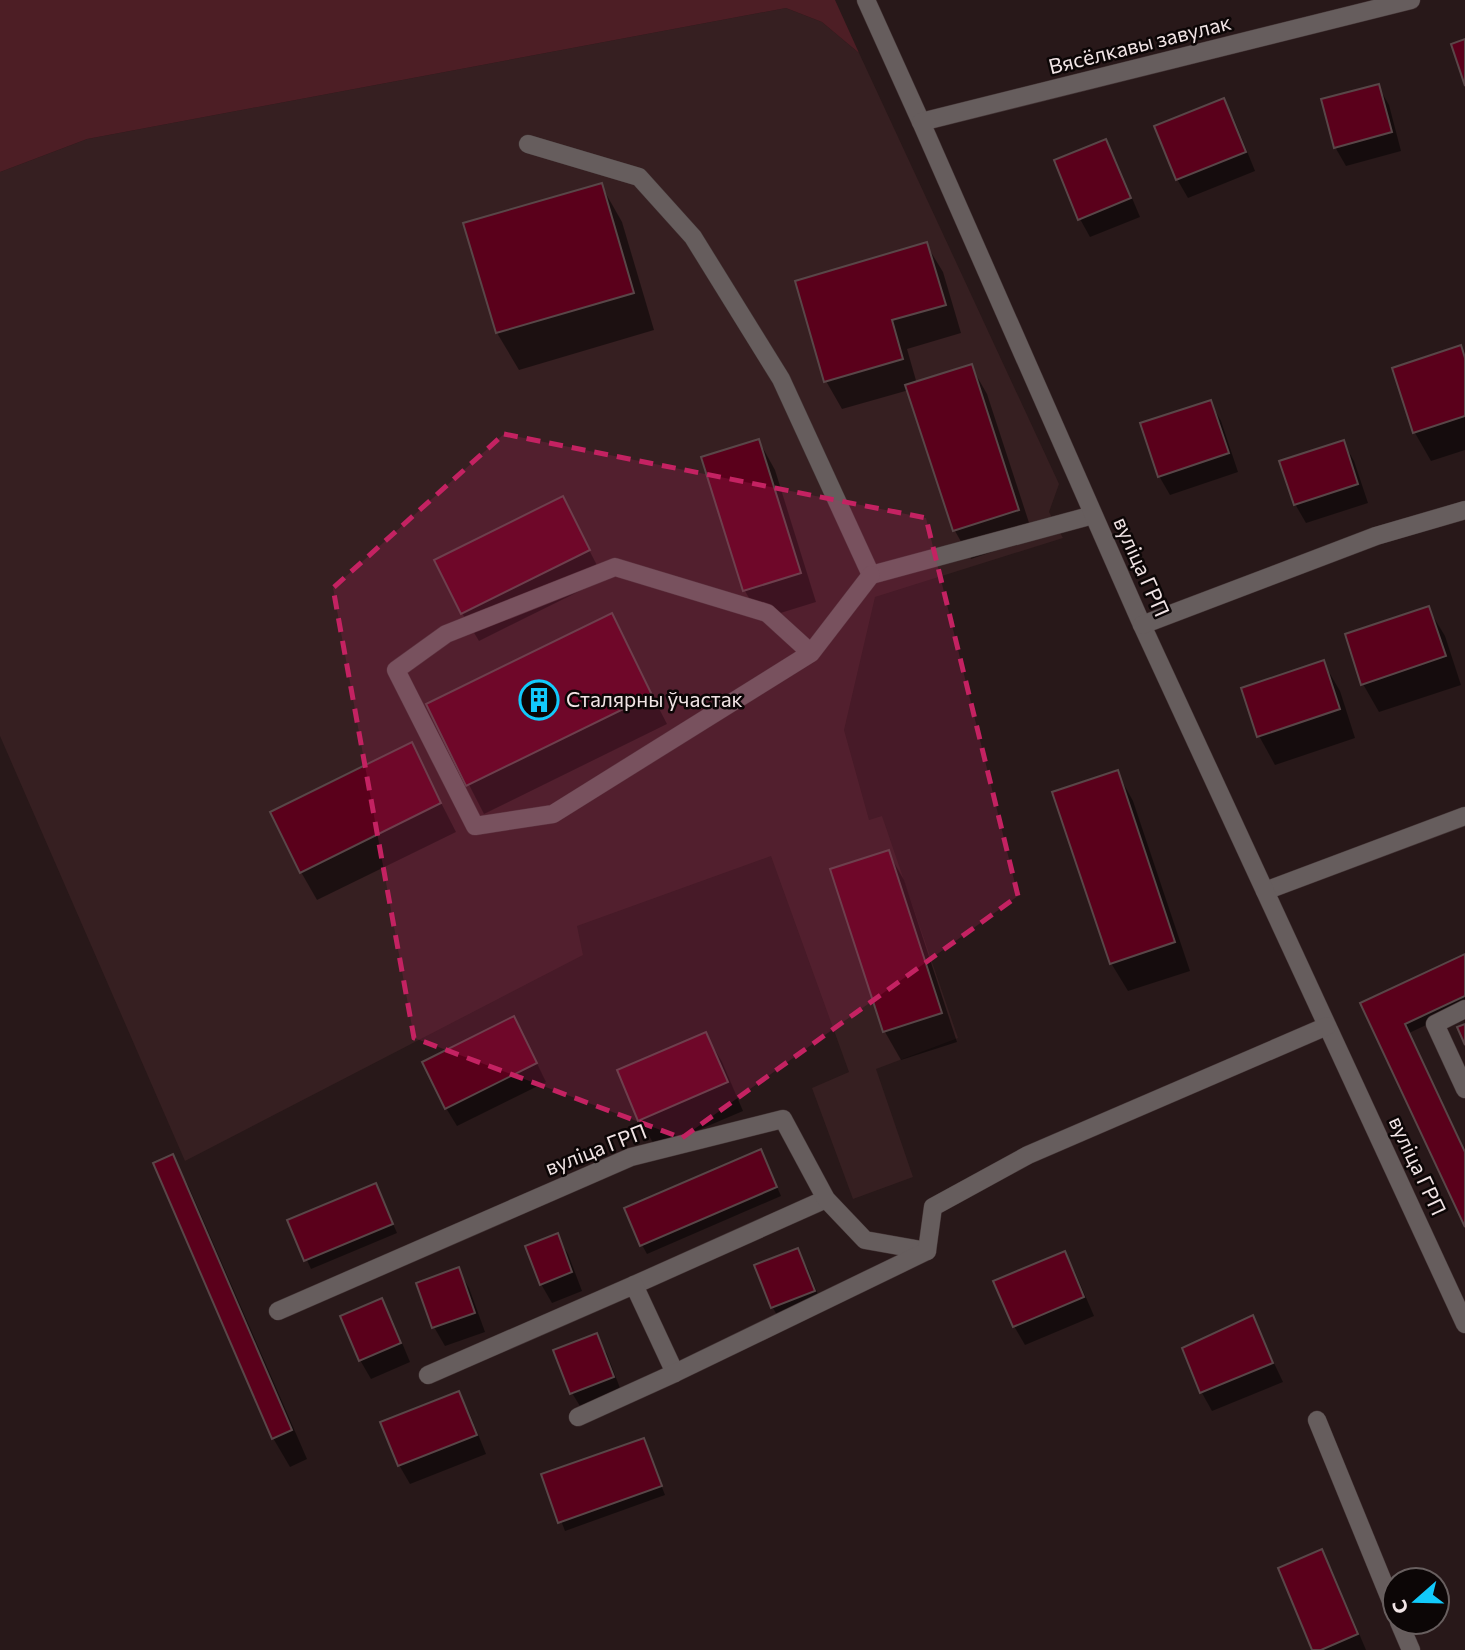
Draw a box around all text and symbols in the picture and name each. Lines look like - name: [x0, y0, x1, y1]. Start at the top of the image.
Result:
- street label: Вясёлкавы завулак: [1046, 9, 1234, 78]
- street label: вуліца ГРП: [1109, 513, 1175, 620]
- building icon: Сталярны ўчастак: [518, 679, 560, 721]
- place label: Сталярны ўчастак: [566, 686, 743, 711]
- street label: вуліца ГРП: [1384, 1112, 1452, 1219]
- street label: вуліца ГРП: [541, 1118, 650, 1179]
- north arrow: [1381, 1566, 1451, 1636]
- text: С: [1387, 1597, 1413, 1617]

